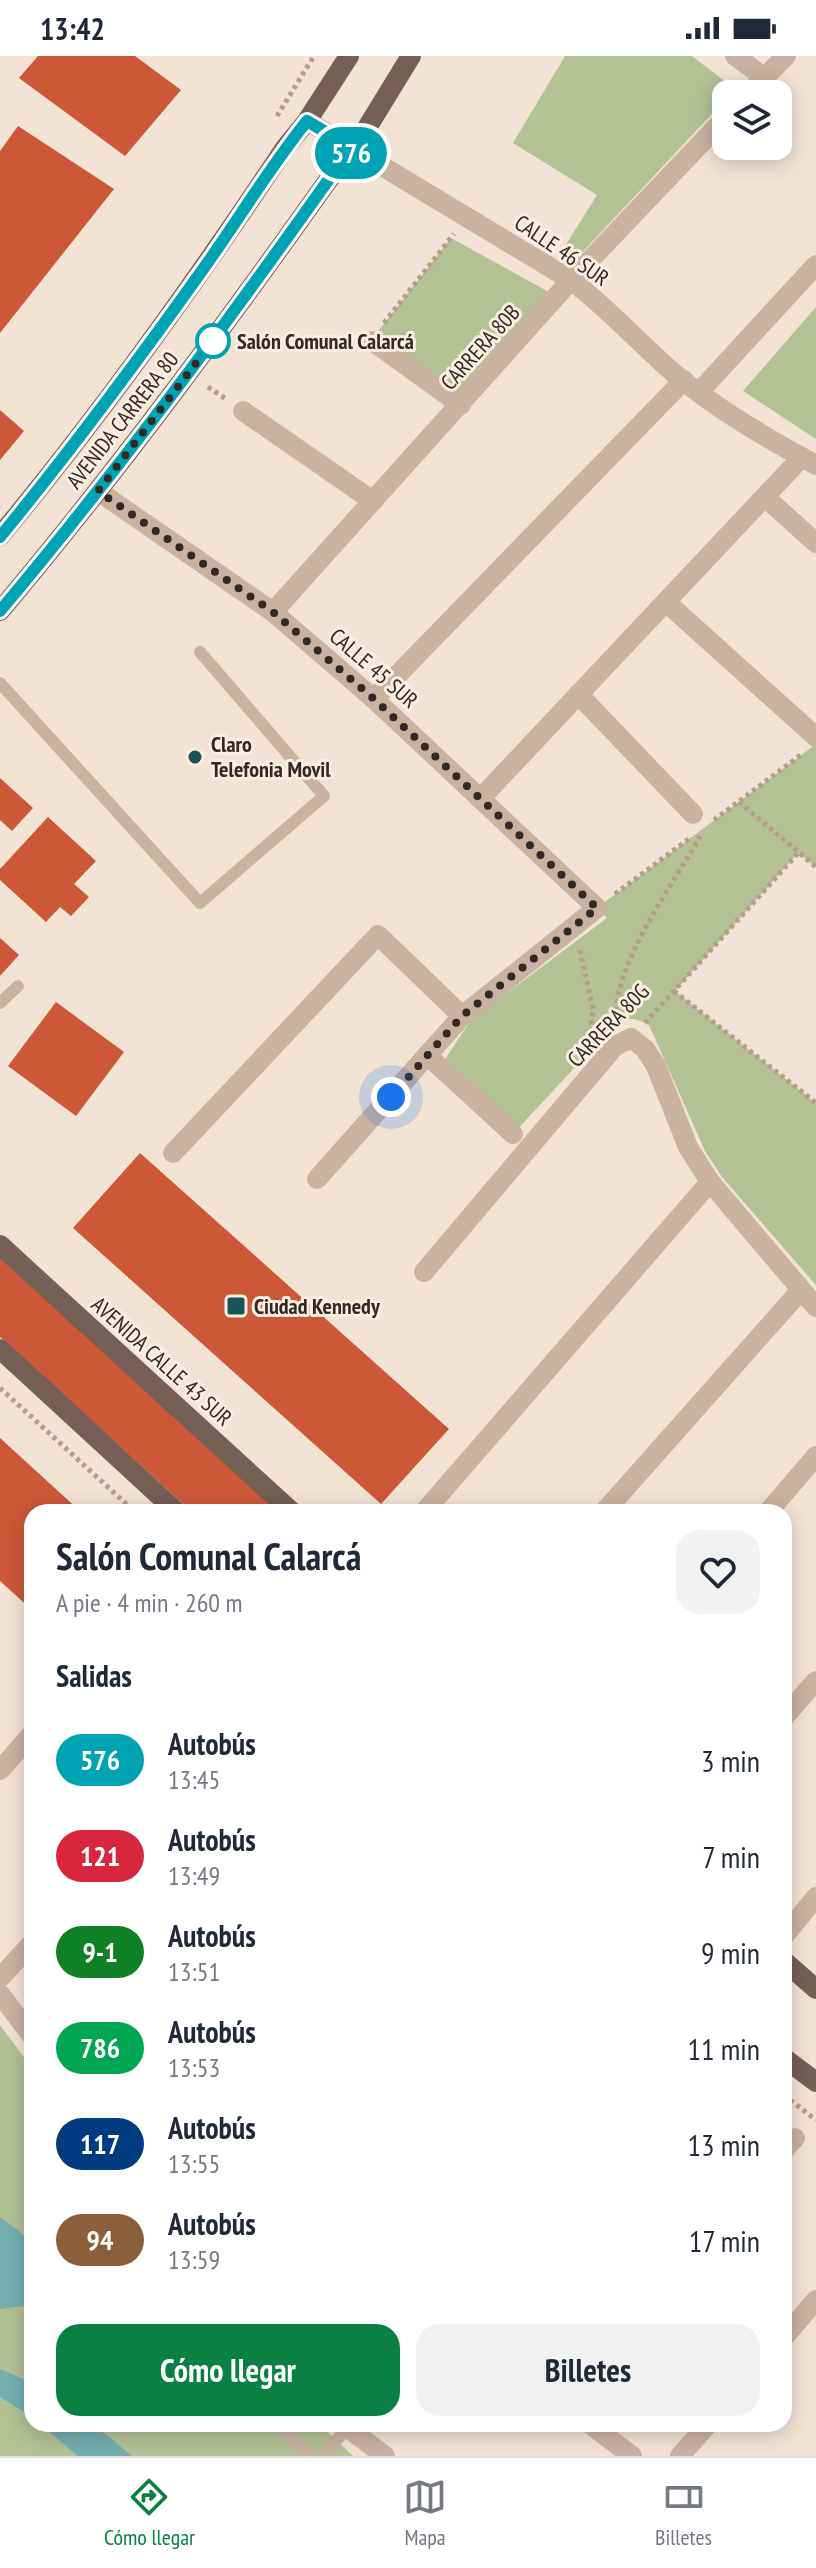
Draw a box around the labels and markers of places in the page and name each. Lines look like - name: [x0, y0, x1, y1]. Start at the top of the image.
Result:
- marker: Salón Comunal Calarcá: [196, 324, 230, 358]
- place label: Salón Comunal Calarcá: [237, 327, 414, 355]
- place label: Claro Telefonia Movil: [211, 730, 331, 783]
- marker: Claro Telefonia Movil: [186, 748, 204, 766]
- place label: Ciudad Kennedy: [254, 1292, 381, 1320]
- marker: Ciudad Kennedy: [225, 1295, 247, 1317]

